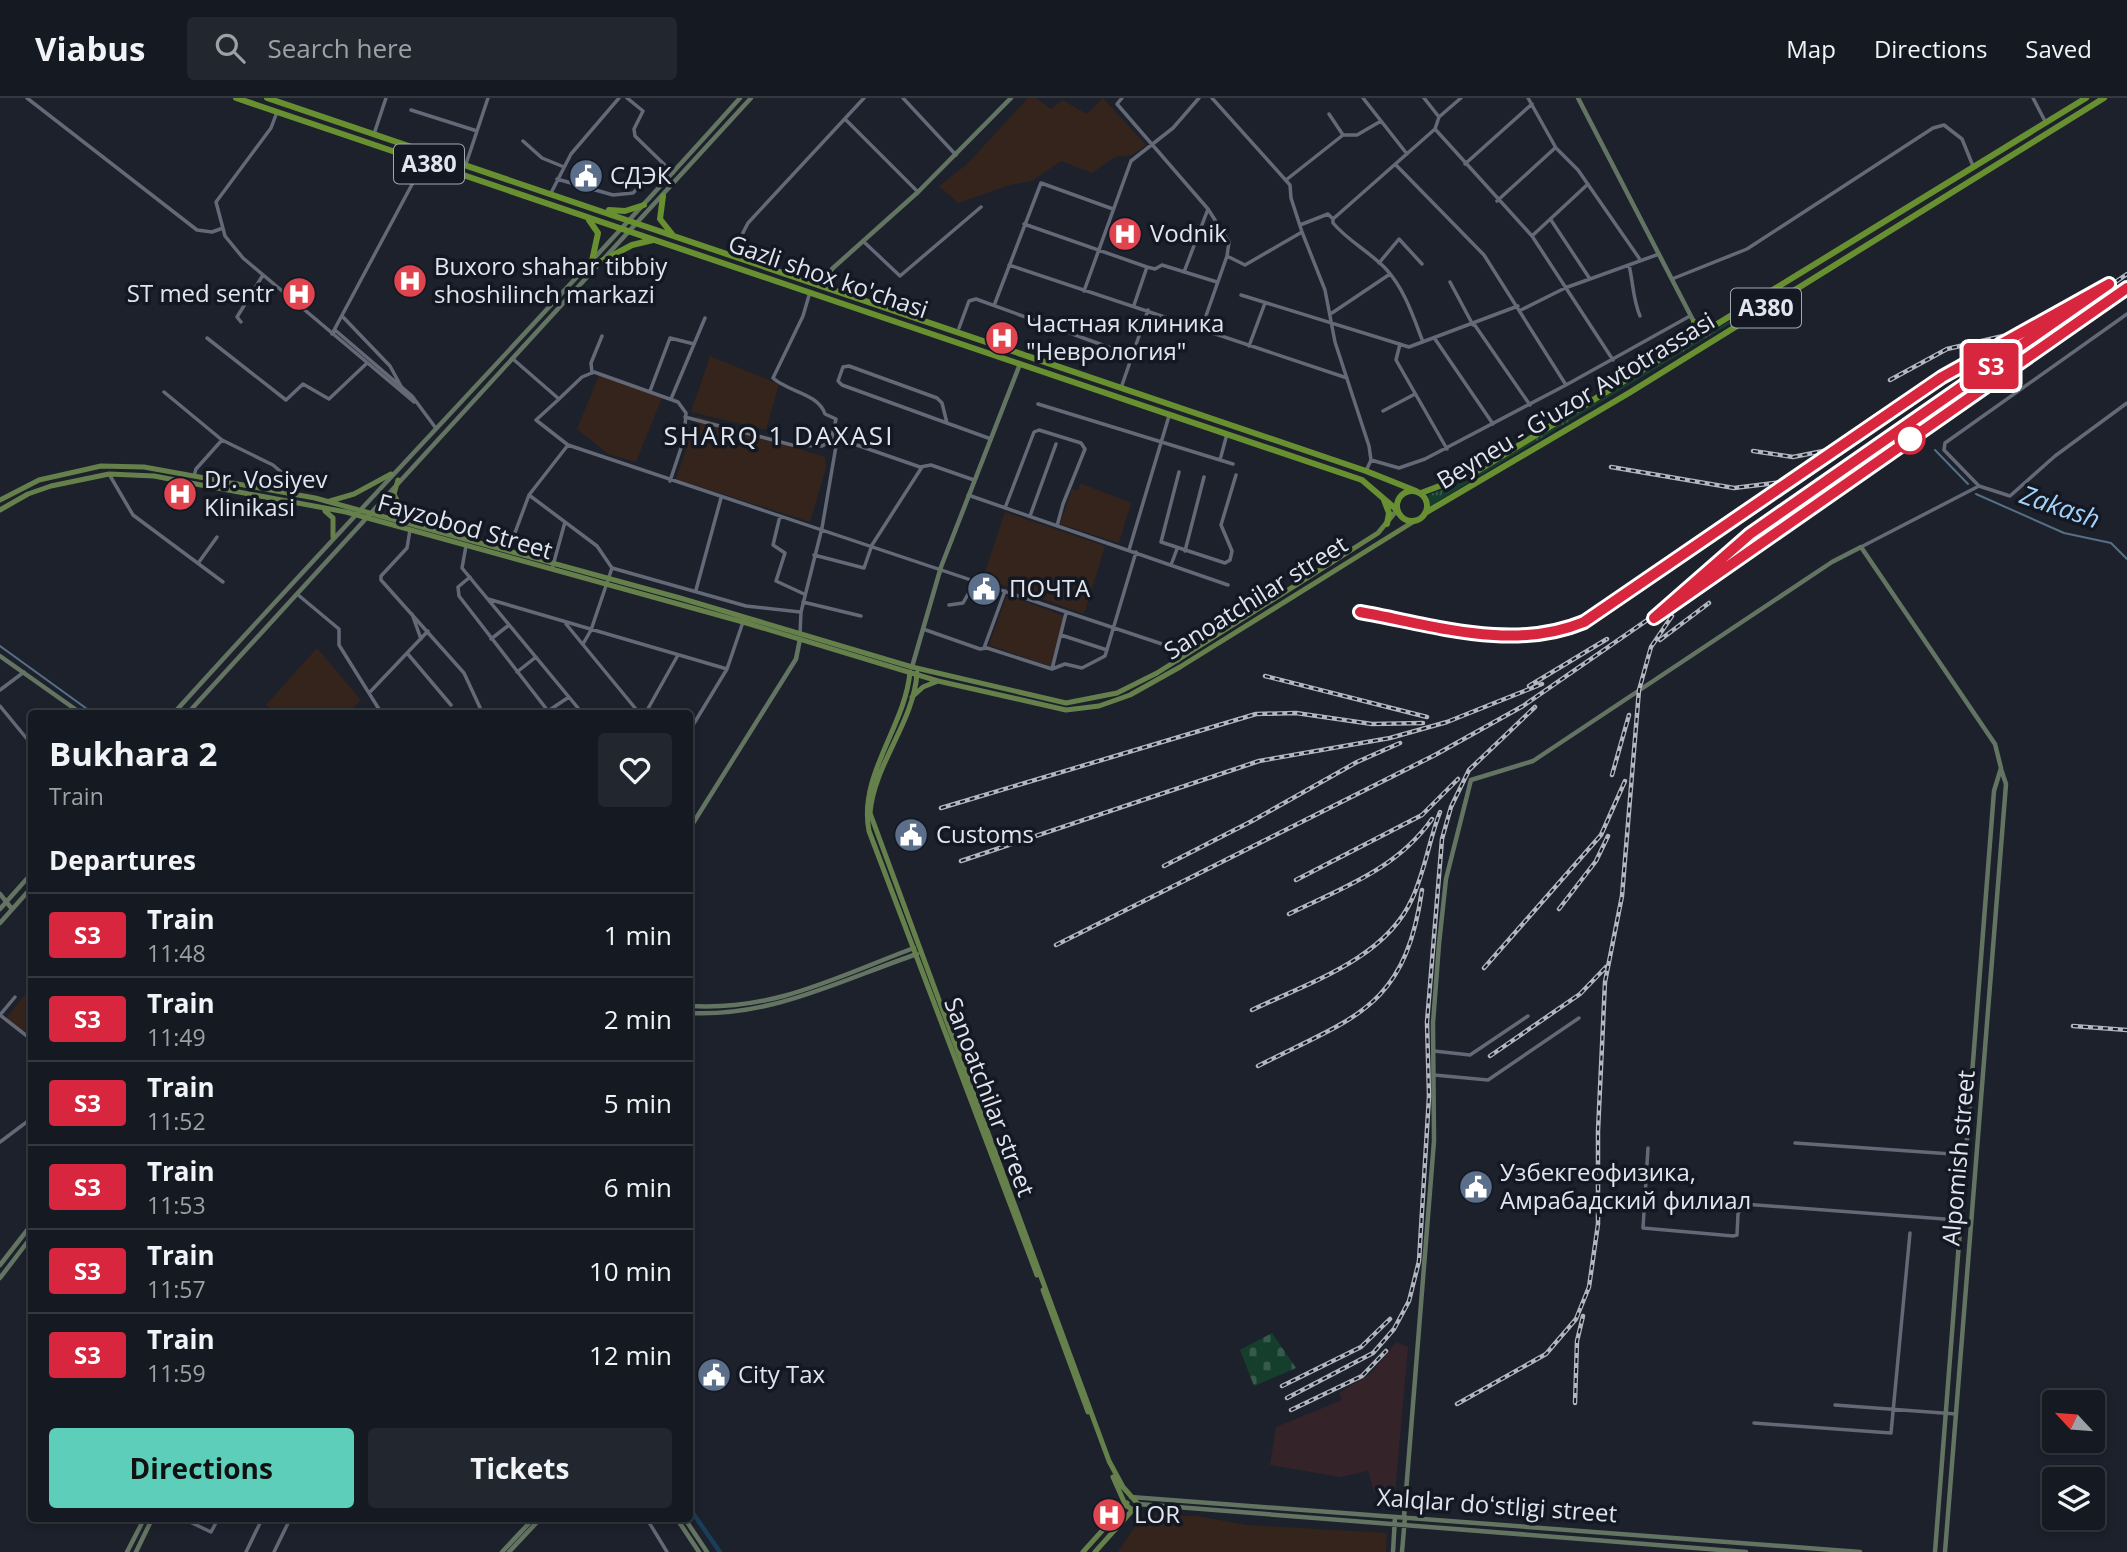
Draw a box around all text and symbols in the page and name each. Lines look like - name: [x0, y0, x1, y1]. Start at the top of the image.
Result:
- search box: [187, 17, 677, 80]
- text: Viabus: [35, 26, 145, 71]
- icon: search: [211, 29, 249, 67]
- text: Search here: [267, 30, 412, 66]
- text: Map: [1786, 32, 1836, 65]
- text: Directions: [1874, 32, 1987, 65]
- text: Saved: [2025, 32, 2092, 65]
- road number: A380: [394, 144, 464, 184]
- public building icon: СДЭК: [567, 157, 605, 195]
- place label: СДЭК: [610, 158, 672, 191]
- hospital icon: Vodnik: [1106, 215, 1144, 253]
- place label: Vodnik: [1150, 216, 1227, 249]
- street label: Gazli shox ko'chasi: [724, 226, 933, 325]
- place label: Buxoro shahar tibbiy shoshilinch markazi: [434, 249, 668, 310]
- hospital icon: Buxoro shahar tibbiy shoshilinch markazi: [391, 262, 429, 300]
- hospital icon: ST med sentr: [280, 275, 318, 313]
- place label: ST med sentr: [127, 276, 274, 309]
- road number: A380: [1731, 288, 1801, 328]
- street label: Beyneu - G'uzor Avtotrassasi: [1430, 303, 1720, 496]
- place label: Частная клиника "Неврология": [1026, 306, 1224, 367]
- hospital icon: Частная клиника "Неврология": [983, 319, 1021, 357]
- line badge: S3: [1960, 343, 2022, 389]
- text: S3: [1978, 349, 2004, 382]
- district label: SHARQ 1 DAXASI: [664, 417, 894, 453]
- unlabelled marker: [1895, 424, 1925, 454]
- place label: Dr. Vosiyev Klinikasi: [204, 462, 328, 523]
- hospital icon: Dr. Vosiyev Klinikasi: [161, 475, 199, 513]
- water label: Zakash: [2015, 475, 2105, 536]
- street label: Fayzobod Street: [374, 485, 557, 566]
- street label: Sanoatchilar street: [1157, 527, 1353, 667]
- public building icon: ПОЧТА: [965, 570, 1003, 608]
- place label: ПОЧТА: [1009, 571, 1091, 604]
- text: Bukhara 2: [49, 731, 217, 776]
- button: heart: [598, 733, 672, 807]
- text: Train: [49, 780, 104, 812]
- public building icon: Customs: [892, 816, 930, 854]
- place label: Customs: [936, 817, 1034, 850]
- text: Departures: [49, 842, 196, 878]
- text: Train: [147, 901, 215, 937]
- text: 1 min: [604, 917, 672, 953]
- text: S3: [74, 918, 101, 951]
- text: 11:48: [147, 937, 206, 969]
- text: Train: [147, 985, 215, 1021]
- street label: Sanoatchilar street: [937, 992, 1044, 1201]
- text: 2 min: [604, 1001, 672, 1037]
- text: S3: [74, 1002, 101, 1035]
- text: 11:49: [147, 1021, 206, 1053]
- text: Train: [147, 1069, 215, 1105]
- street label: Alpomish street: [1933, 1069, 1982, 1247]
- text: 5 min: [604, 1085, 672, 1121]
- text: S3: [74, 1086, 101, 1119]
- text: 11:52: [147, 1105, 206, 1137]
- text: Train: [147, 1153, 215, 1189]
- place label: Узбекгеофизика, Амрабадский филиал: [1500, 1155, 1751, 1216]
- public building icon: Узбекгеофизика, Амрабадский филиал: [1457, 1168, 1495, 1206]
- text: 6 min: [604, 1169, 672, 1205]
- text: S3: [74, 1170, 101, 1203]
- text: 11:53: [147, 1189, 206, 1221]
- text: Train: [147, 1237, 215, 1273]
- text: 10 min: [589, 1253, 672, 1289]
- text: S3: [74, 1254, 101, 1287]
- text: 11:57: [147, 1273, 206, 1305]
- text: Train: [147, 1321, 215, 1357]
- text: 12 min: [589, 1337, 672, 1373]
- text: S3: [74, 1338, 101, 1371]
- public building icon: City Tax: [695, 1356, 733, 1394]
- text: 11:59: [147, 1357, 206, 1389]
- place label: City Tax: [738, 1357, 826, 1390]
- north arrow: [2042, 1390, 2105, 1452]
- map controls: [2042, 1390, 2105, 1530]
- button: Directions: [49, 1428, 354, 1508]
- button: Tickets: [368, 1428, 672, 1508]
- button: layers: [2042, 1467, 2105, 1530]
- street label: Xalqlar doʻstligi street: [1376, 1480, 1618, 1529]
- hospital icon: LOR: [1090, 1496, 1128, 1534]
- place label: LOR: [1134, 1497, 1180, 1530]

